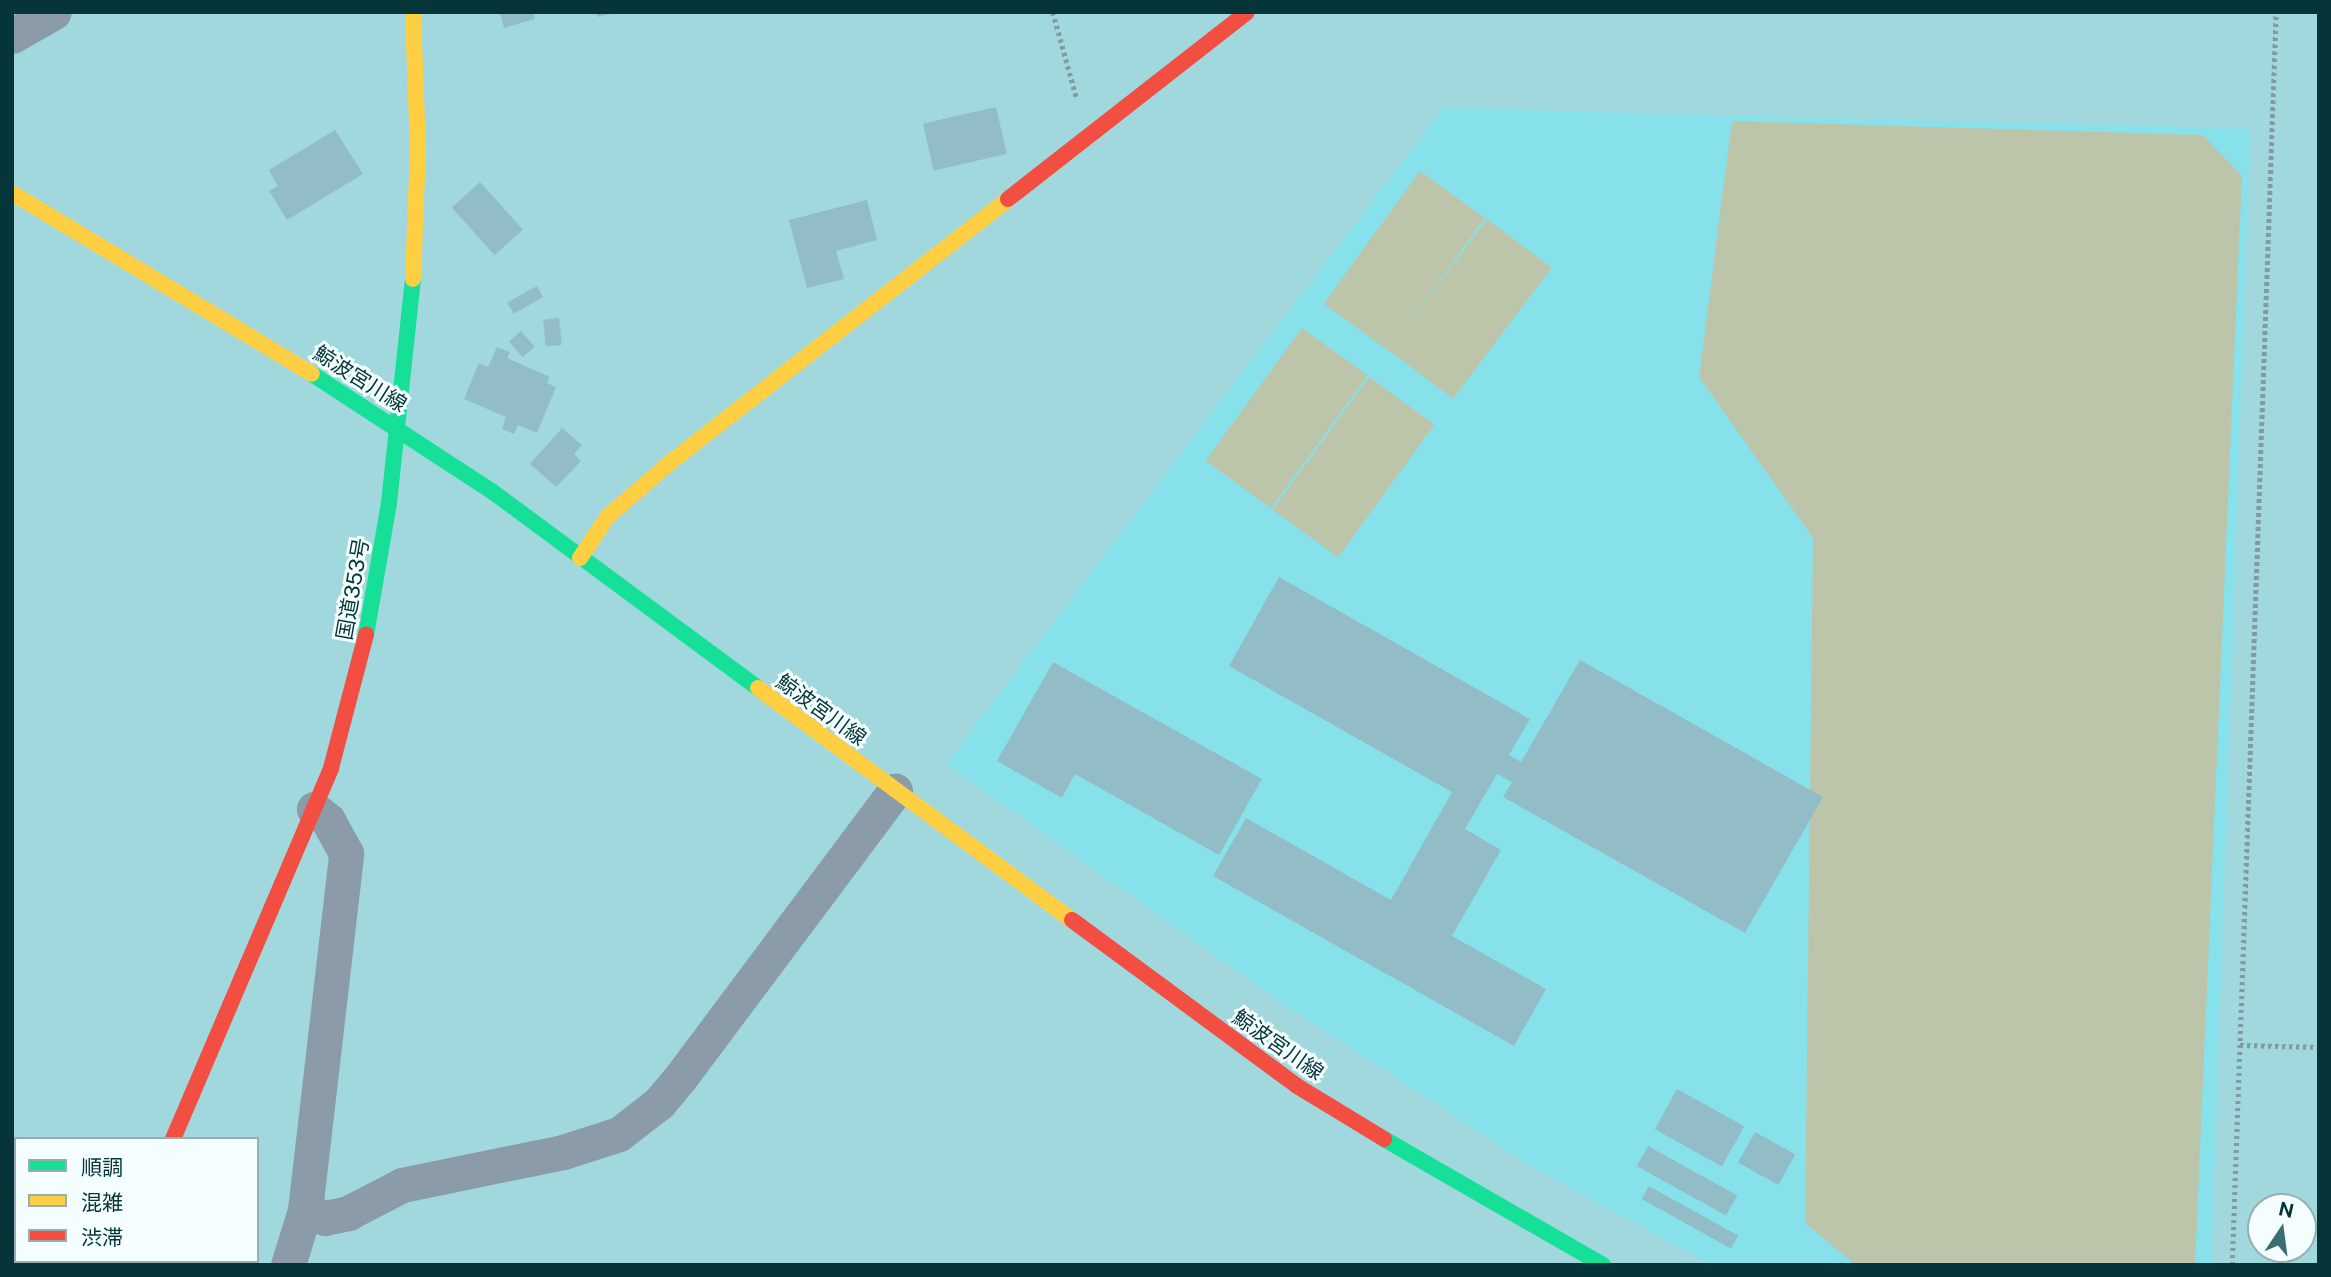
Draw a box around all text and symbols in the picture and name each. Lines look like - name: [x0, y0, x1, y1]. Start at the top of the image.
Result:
- street label: 鯨波宮川線: [309, 340, 411, 418]
- street label: 国道353号: [332, 536, 374, 642]
- street label: 鯨波宮川線: [771, 669, 871, 751]
- street label: 鯨波宮川線: [1228, 1005, 1328, 1085]
- legend: [14, 1137, 259, 1263]
- text: 順調: [81, 1155, 123, 1180]
- text: 混雑: [81, 1190, 123, 1215]
- north arrow: [2247, 1193, 2317, 1263]
- text: N: [2277, 1197, 2296, 1222]
- text: 渋滞: [81, 1225, 123, 1250]

